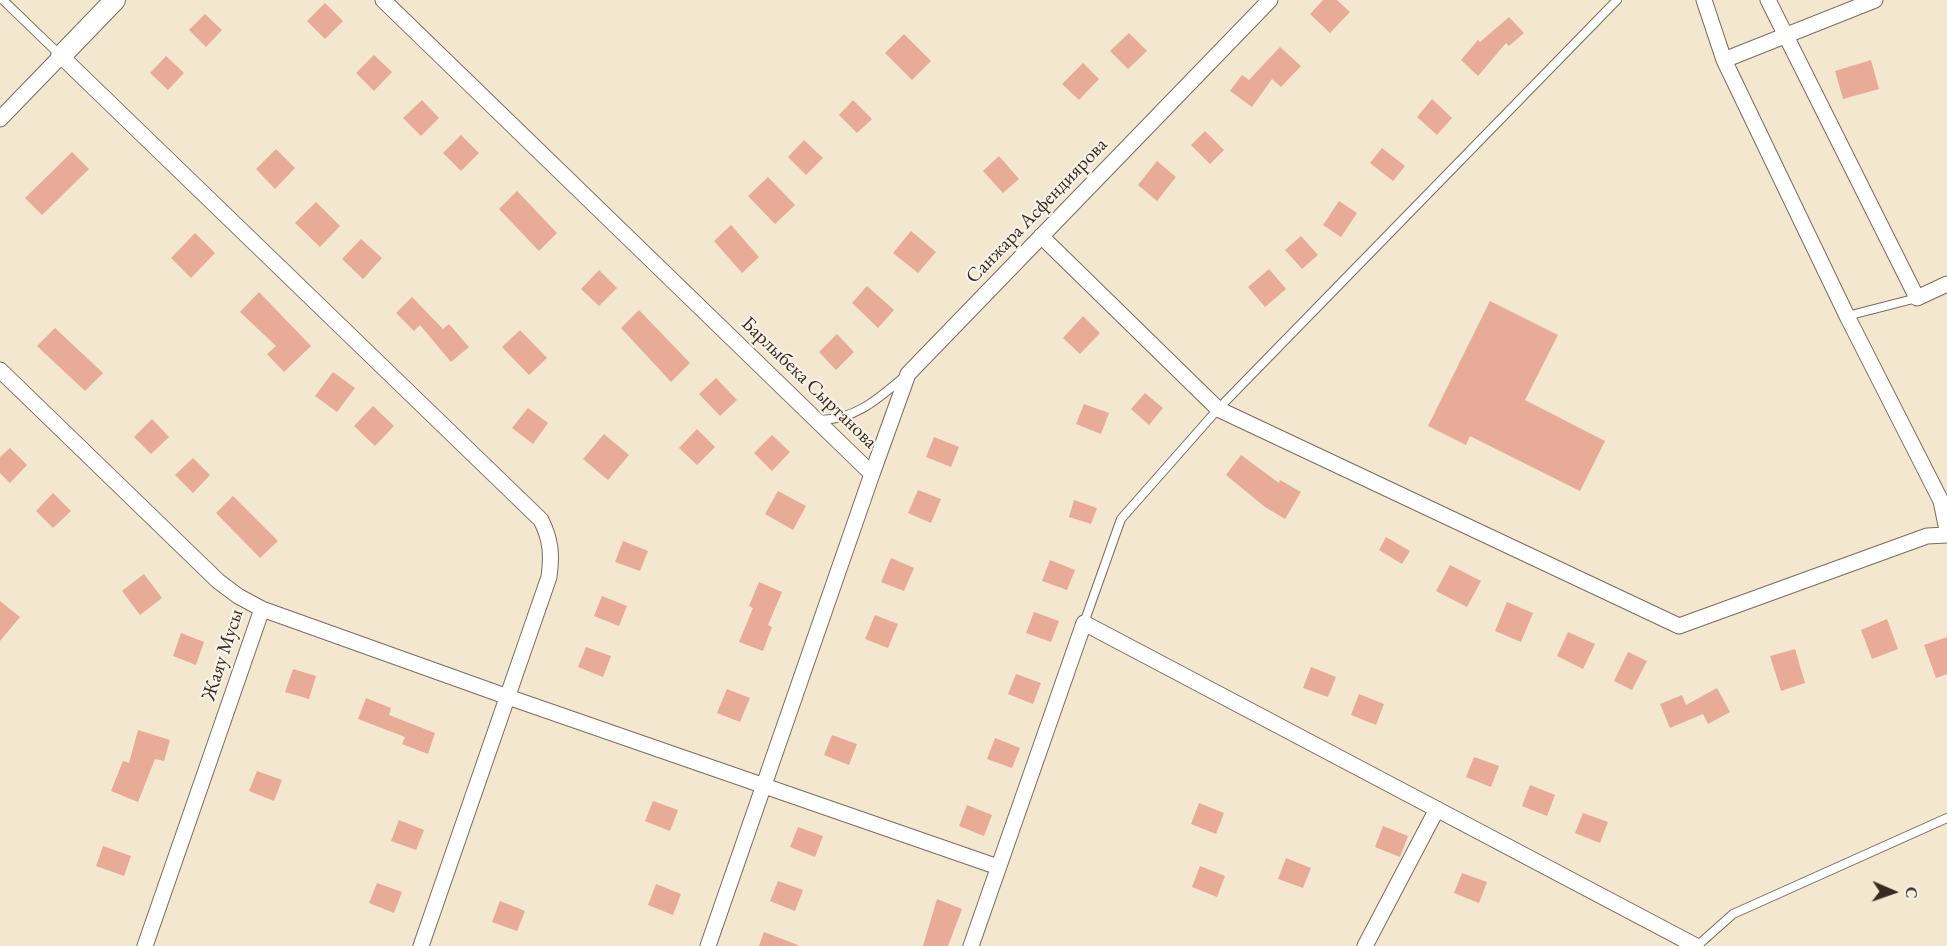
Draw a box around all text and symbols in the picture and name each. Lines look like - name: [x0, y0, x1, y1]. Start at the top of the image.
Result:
- street label: Санжара Асфендиярова: [961, 133, 1113, 289]
- street label: Барлыбека Сыртанова: [736, 312, 882, 454]
- street label: Жаяу Мусы: [197, 606, 249, 704]
- north arrow: [1863, 862, 1923, 922]
- text: С: [1901, 887, 1922, 899]

